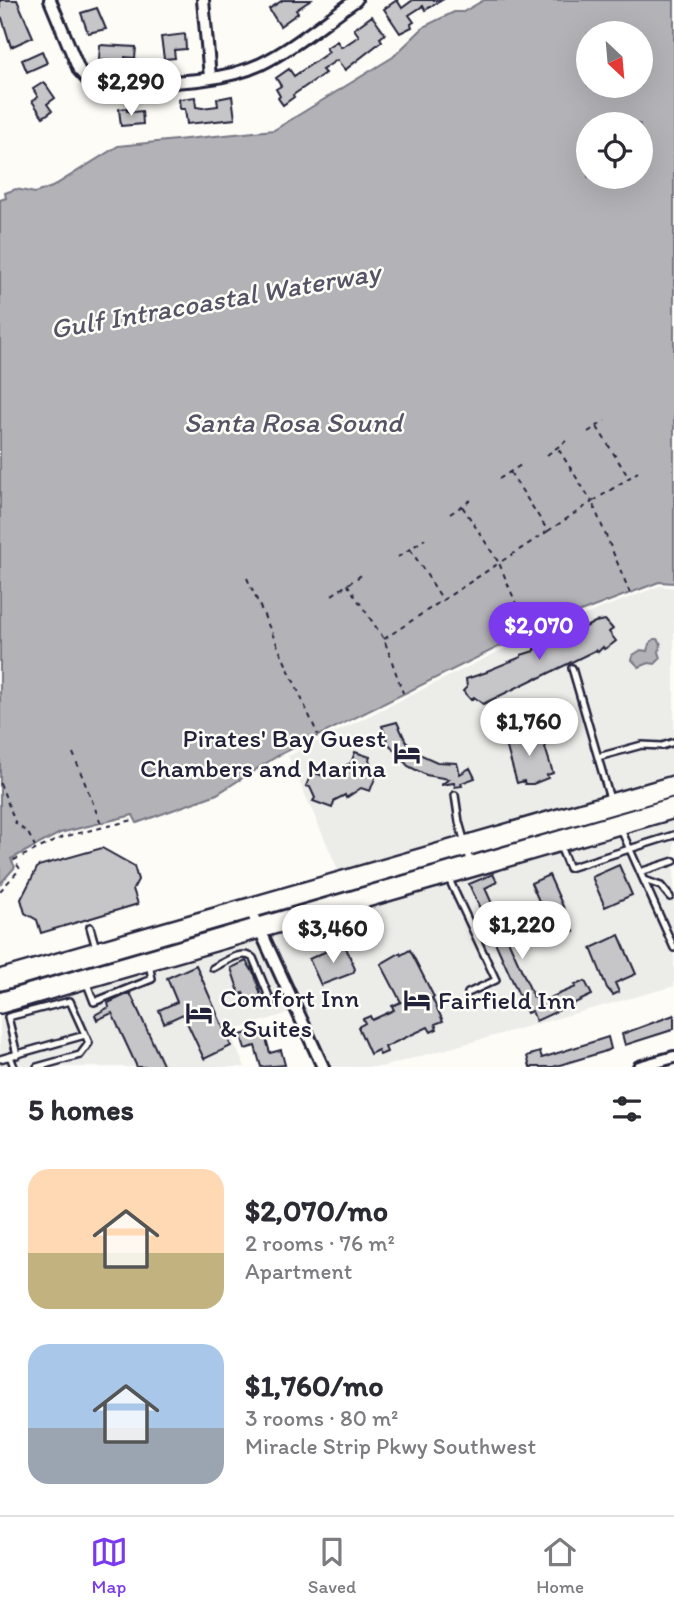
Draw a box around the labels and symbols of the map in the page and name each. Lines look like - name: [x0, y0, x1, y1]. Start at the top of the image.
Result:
- north arrow: [576, 21, 653, 98]
- pin: $2,290: [74, 58, 188, 118]
- water label: Gulf Intracoastal Waterway: [48, 254, 385, 346]
- water label: Santa Rosa Sound: [184, 405, 405, 439]
- pin: $2,070: [482, 602, 596, 662]
- pin: $1,760: [472, 698, 586, 758]
- place label: Pirates' Bay Guest Chambers and Marina: [140, 722, 386, 784]
- hotel icon: Pirates' Bay Guest Chambers and Marina: [392, 738, 422, 768]
- pin: $1,220: [465, 902, 579, 961]
- pin: $3,460: [276, 906, 390, 965]
- place label: Comfort Inn & Suites: [220, 982, 359, 1044]
- place label: Fairfield Inn: [438, 984, 576, 1016]
- hotel icon: Fairfield Inn: [402, 985, 432, 1015]
- hotel icon: Comfort Inn & Suites: [184, 998, 214, 1028]

